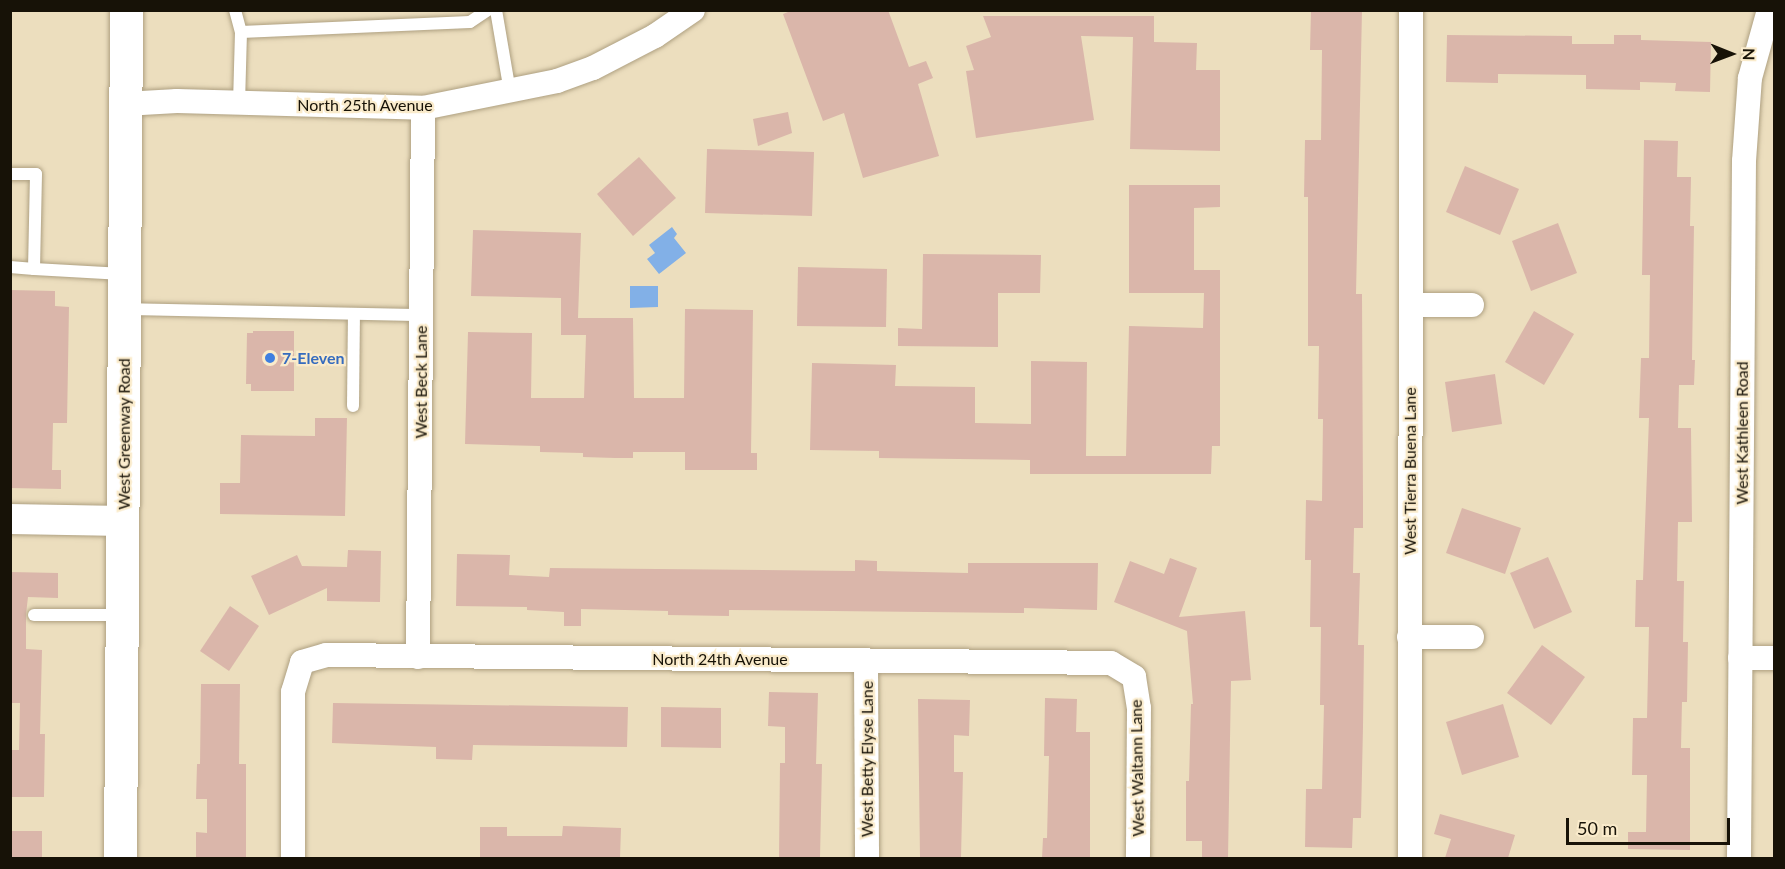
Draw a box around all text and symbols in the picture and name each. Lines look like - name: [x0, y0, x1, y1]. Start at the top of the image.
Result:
- north arrow: [1701, 24, 1761, 84]
- text: N: [1740, 48, 1759, 61]
- street label: North 25th Avenue: [297, 95, 433, 115]
- street label: West Beck Lane: [411, 326, 431, 438]
- place label: 7-Eleven: [282, 348, 344, 368]
- marker: 7-Eleven: [263, 351, 277, 365]
- street label: West Greenway Road: [114, 358, 134, 510]
- street label: West Kathleen Road: [1732, 361, 1752, 505]
- street label: West Tierra Buena Lane: [1400, 387, 1420, 555]
- street label: North 24th Avenue: [652, 649, 788, 669]
- street label: West Betty Elyse Lane: [857, 681, 877, 837]
- street label: West Waltann Lane: [1126, 699, 1148, 837]
- scale bar: [1569, 806, 1732, 844]
- text: 50 m: [1577, 817, 1617, 839]

